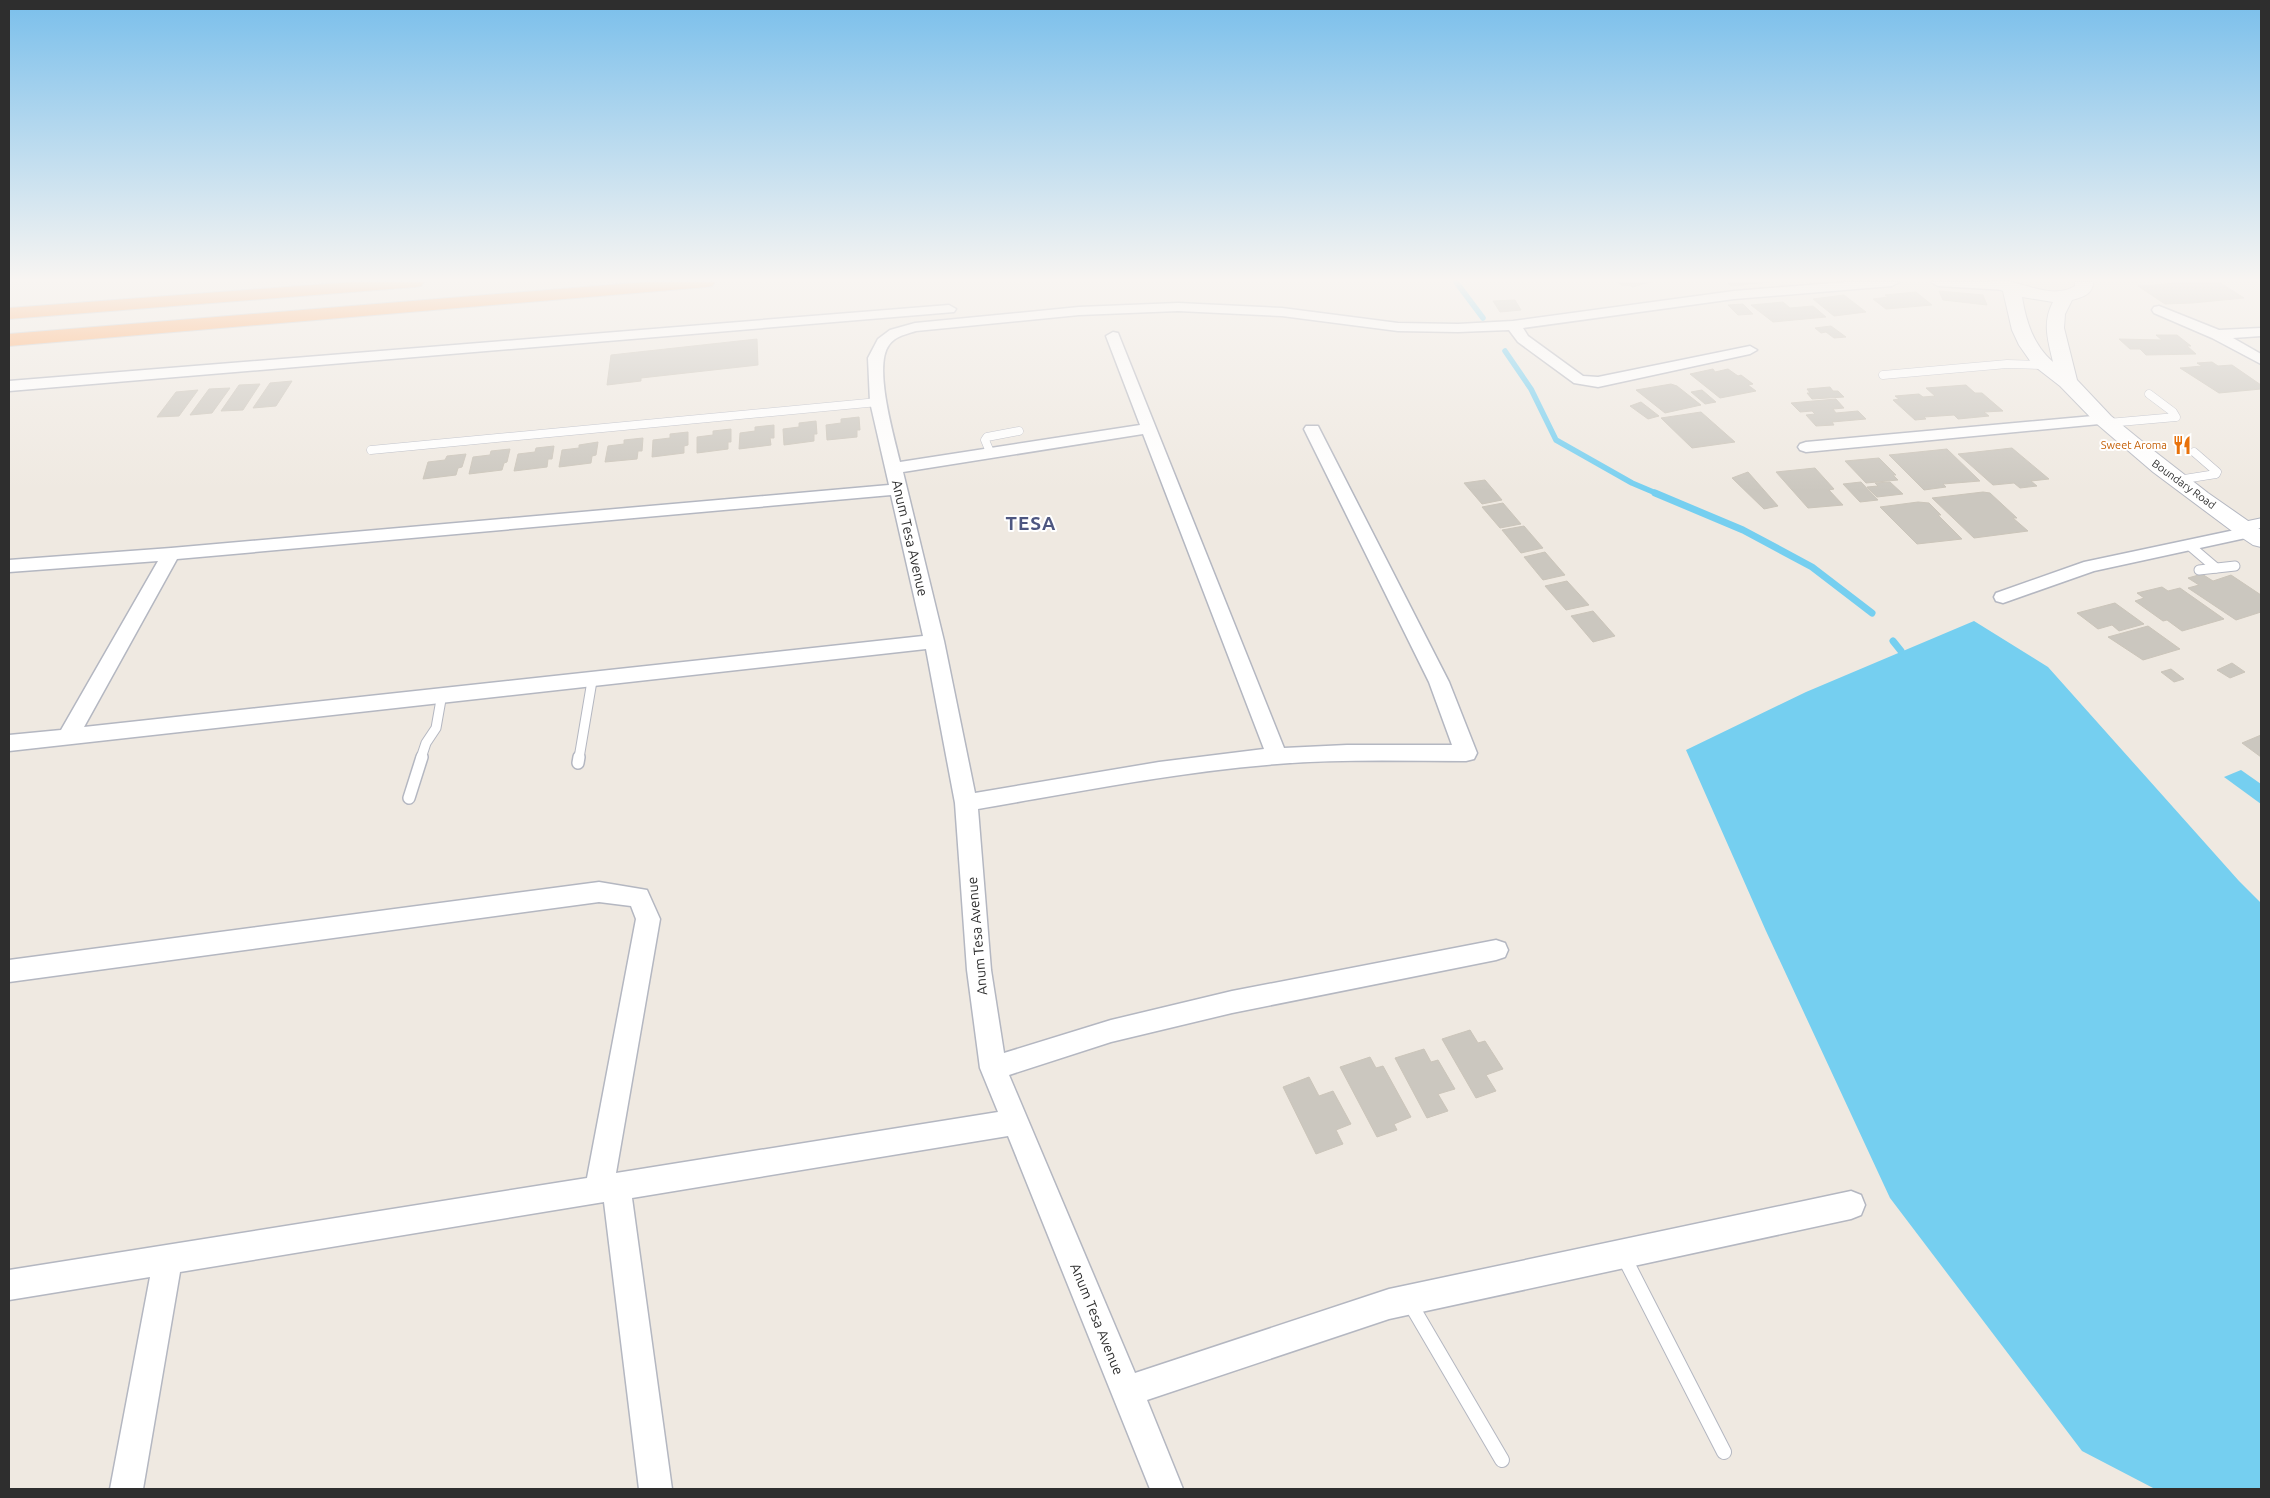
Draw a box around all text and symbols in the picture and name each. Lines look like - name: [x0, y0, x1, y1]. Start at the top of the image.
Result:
- restaurant icon: Sweet Aroma: [2171, 434, 2193, 456]
- place label: Sweet Aroma: [2101, 439, 2167, 451]
- street label: Boundary Road: [2150, 457, 2218, 511]
- street label: Anum Tesa Avenue: [889, 478, 931, 598]
- district label: TESA: [1006, 512, 1056, 534]
- street label: Anum Tesa Avenue: [964, 876, 990, 996]
- street label: Anum Tesa Avenue: [1067, 1261, 1127, 1377]

